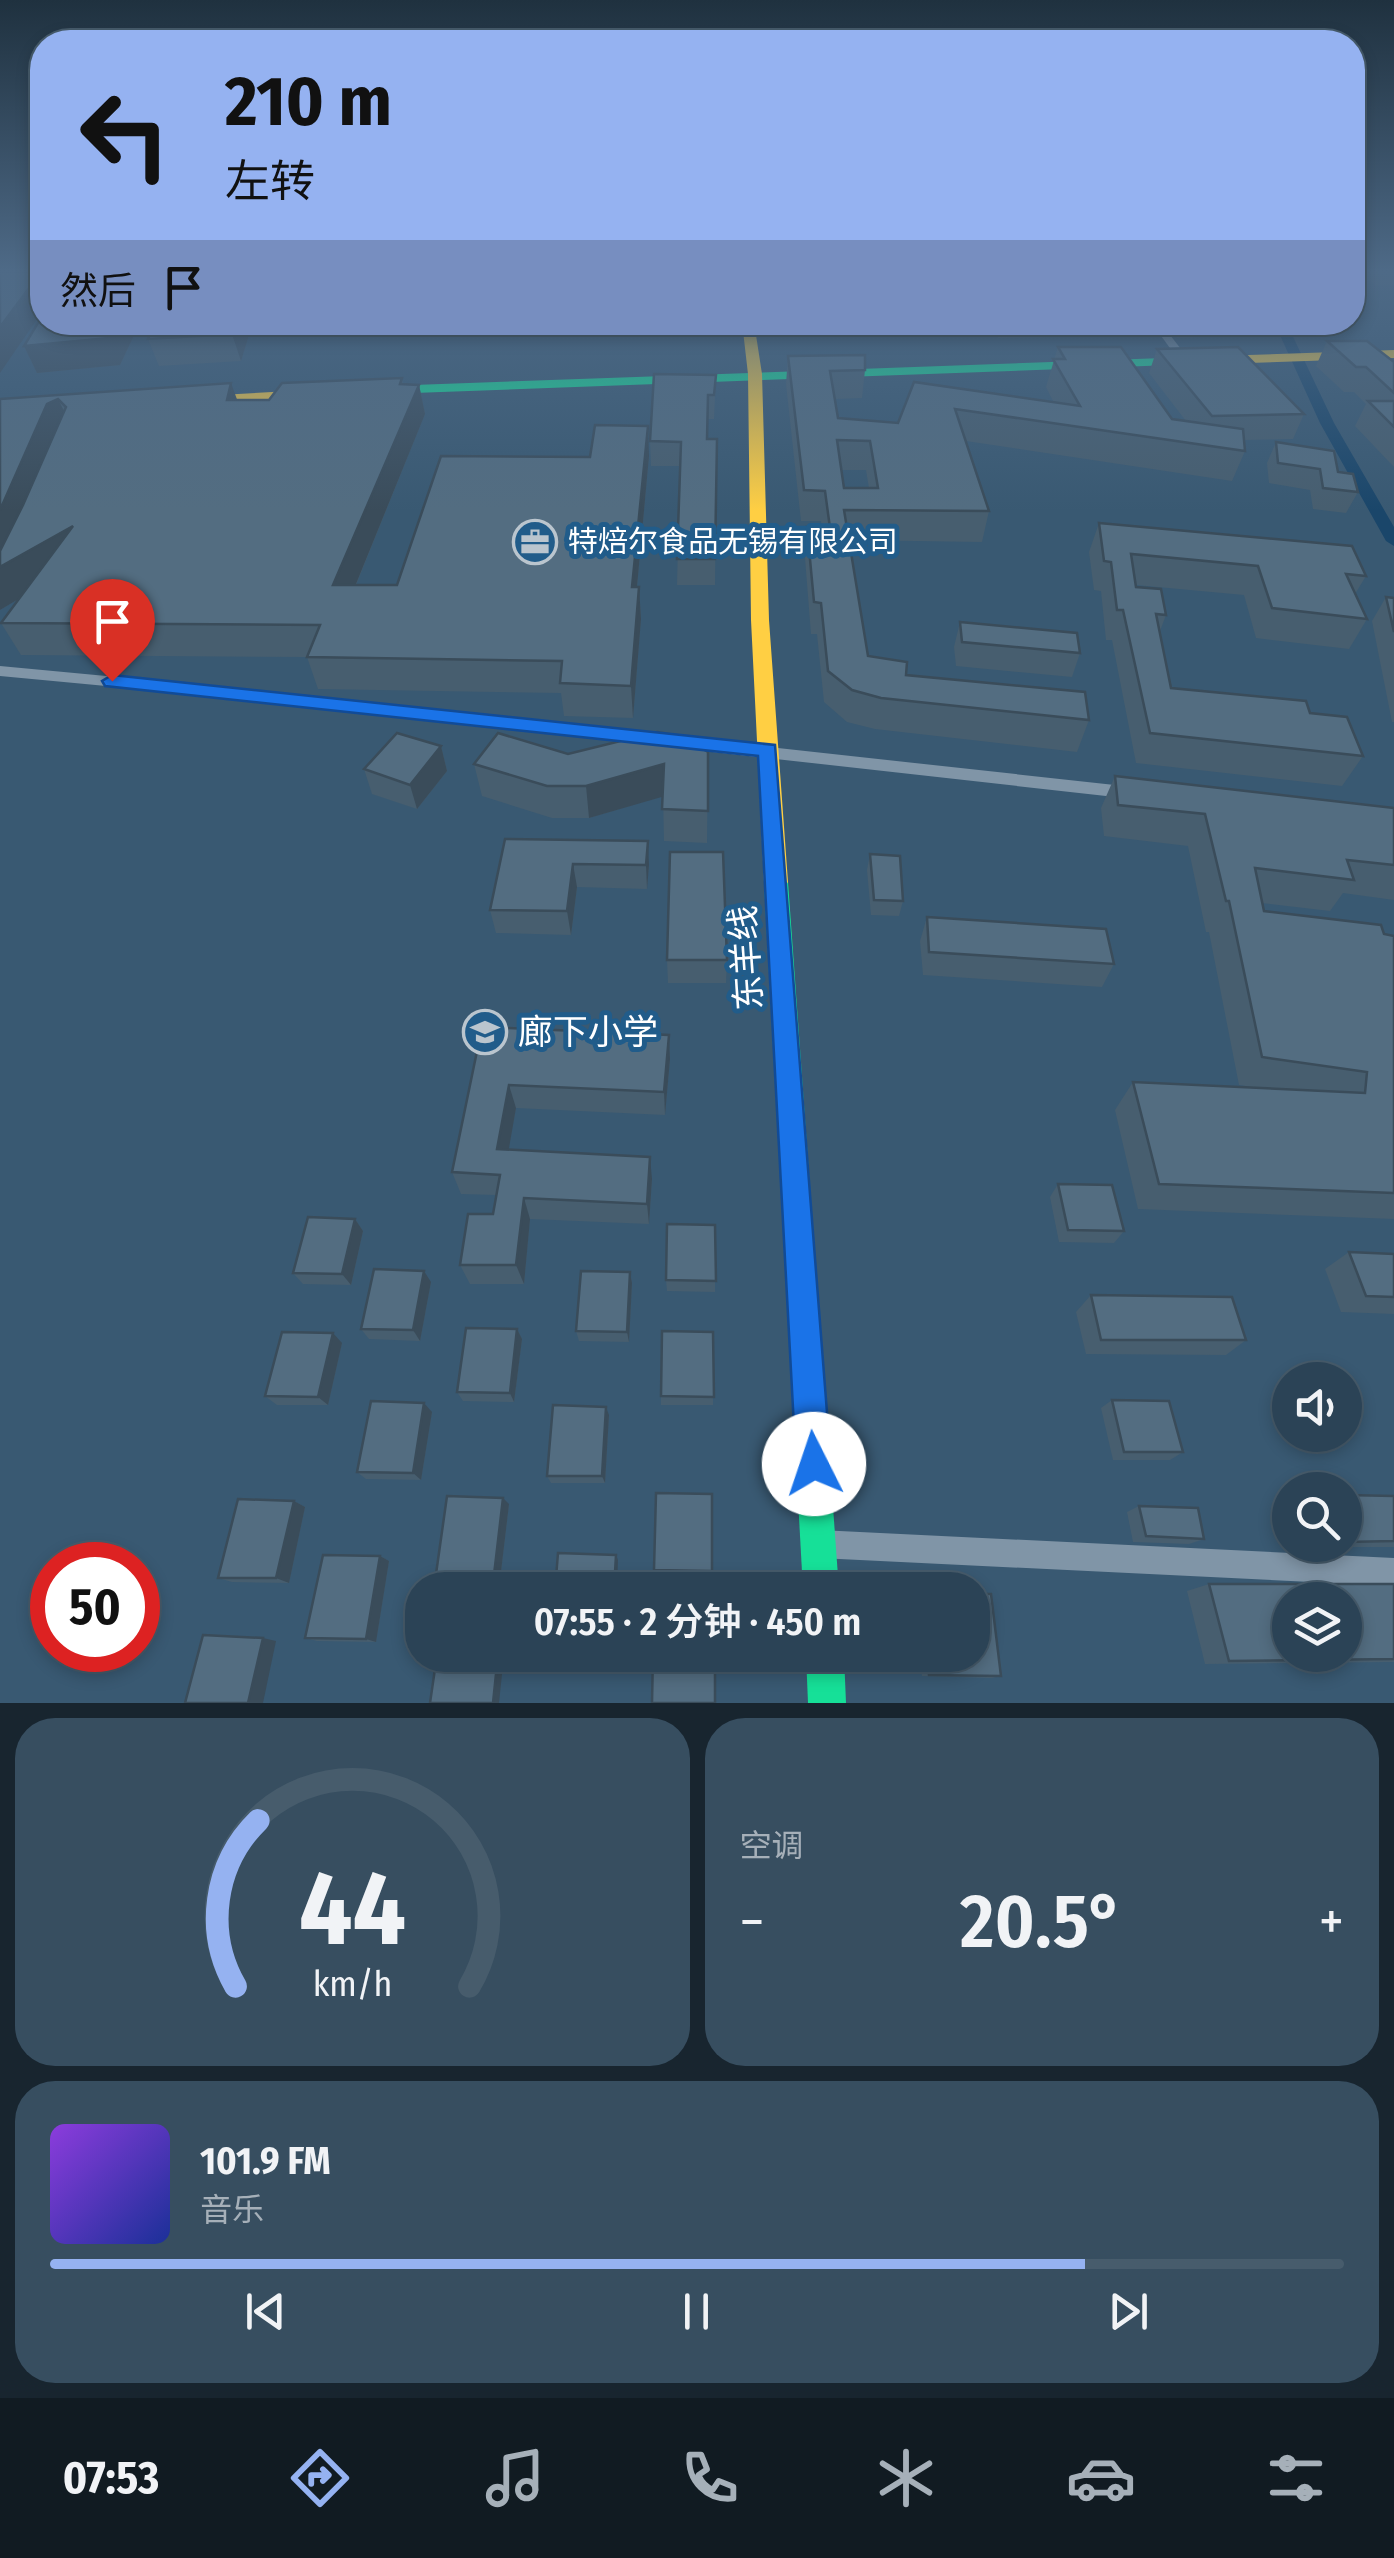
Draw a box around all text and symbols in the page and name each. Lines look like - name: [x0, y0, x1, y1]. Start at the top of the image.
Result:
- text: 210 m: [225, 60, 392, 144]
- icon: left: [60, 70, 190, 200]
- text: 左转: [225, 155, 315, 209]
- icon: arrive: [156, 260, 211, 315]
- text: 然后: [60, 268, 136, 314]
- office icon: 特焙尔食品无锡有限公司: [512, 519, 558, 565]
- place label: 特焙尔食品无锡有限公司: [568, 524, 898, 560]
- pin: [70, 579, 155, 682]
- icon: arrive: [85, 594, 140, 649]
- street label: 东羊线: [721, 904, 771, 1012]
- school or university icon: 廊下小学: [462, 1009, 508, 1055]
- place label: 廊下小学: [518, 1011, 658, 1053]
- map controls: [1272, 1362, 1362, 1672]
- button: sound: [1272, 1362, 1362, 1452]
- position arrow: [762, 1412, 866, 1516]
- button: search: [1272, 1472, 1362, 1562]
- speed limit sign: 50: [30, 1542, 160, 1672]
- button: layers: [1272, 1582, 1362, 1672]
- text: 07:55 · 2 分钟 · 450 m: [534, 1599, 861, 1645]
- text: 空调: [740, 1827, 804, 1865]
- text: 44: [299, 1847, 406, 1972]
- text: 20.5°: [960, 1877, 1123, 1967]
- text: −: [740, 1889, 764, 1955]
- text: +: [1319, 1889, 1344, 1955]
- text: km/h: [312, 1963, 392, 2005]
- text: 101.9 FM: [200, 2138, 331, 2184]
- text: 音乐: [200, 2191, 264, 2229]
- icon: previous: [238, 2284, 293, 2339]
- icon: pause: [669, 2284, 724, 2339]
- icon: next: [1101, 2284, 1156, 2339]
- icon: directions: [285, 2443, 355, 2513]
- icon: music: [480, 2443, 550, 2513]
- icon: phone: [675, 2443, 745, 2513]
- icon: climate: [871, 2443, 941, 2513]
- icon: car: [1066, 2443, 1136, 2513]
- icon: filters: [1261, 2443, 1331, 2513]
- text: 07:53: [63, 2451, 159, 2505]

